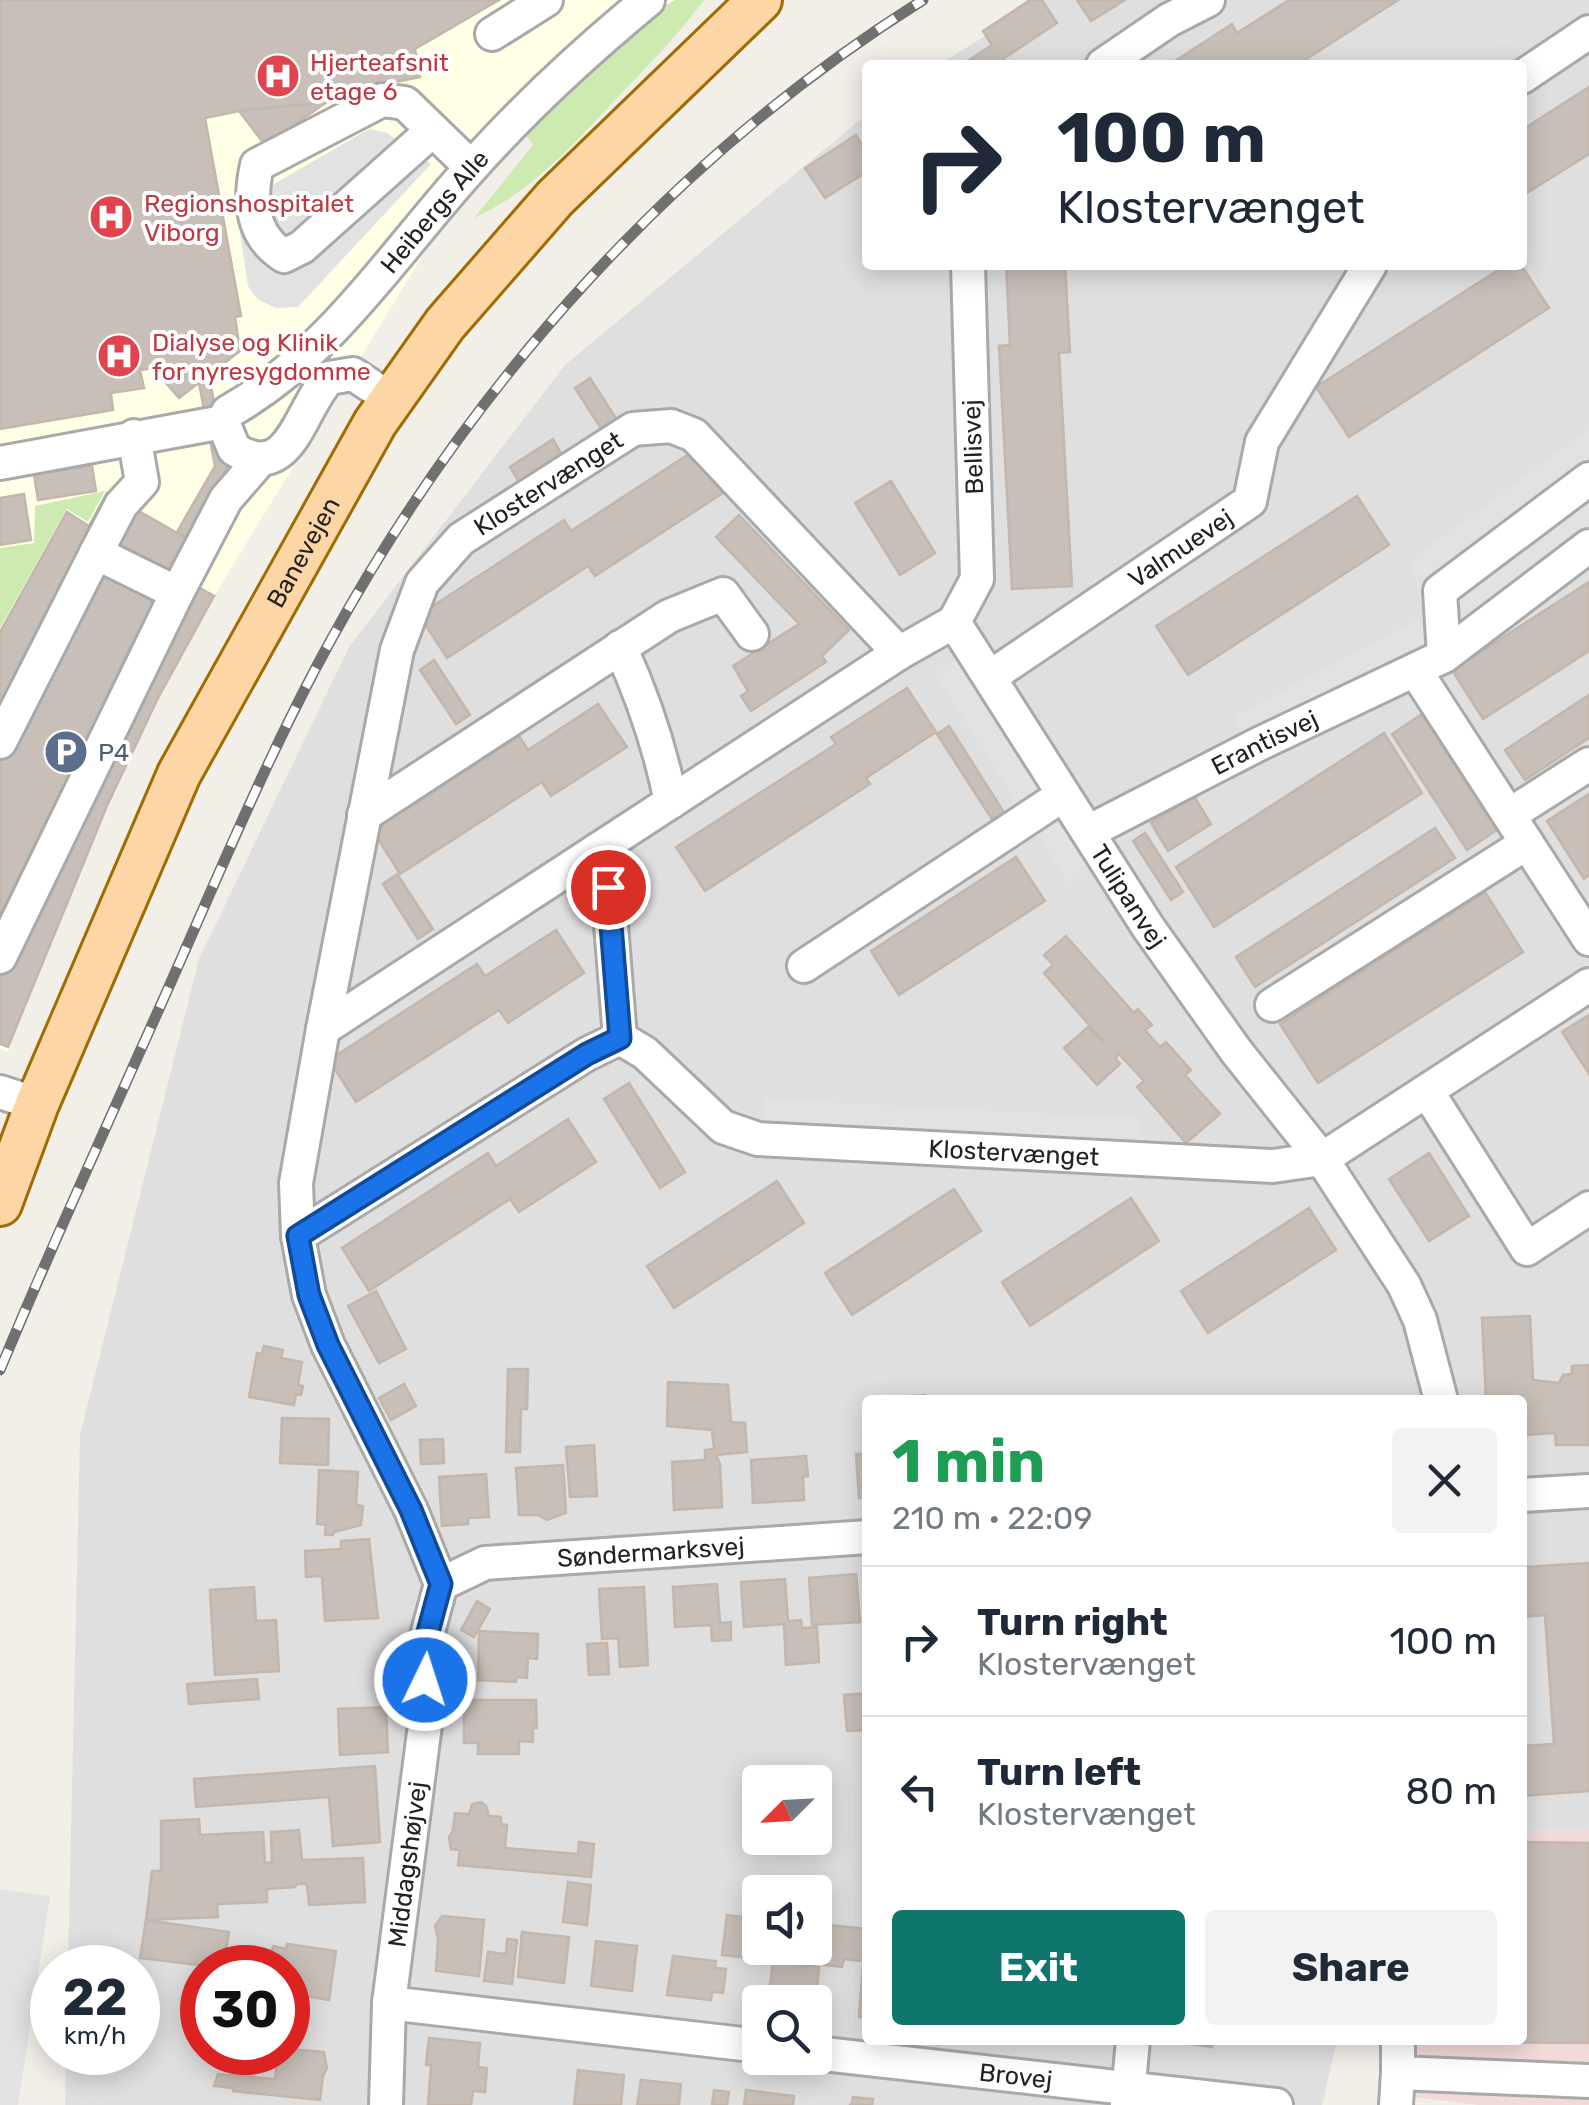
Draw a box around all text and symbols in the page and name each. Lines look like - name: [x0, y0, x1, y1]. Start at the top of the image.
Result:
- place label: Hjerteafsnit etage 6: [310, 48, 449, 106]
- hospital icon: Hjerteafsnit etage 6: [255, 53, 301, 99]
- text: 100 m: [1057, 97, 1266, 180]
- icon: right: [892, 100, 1022, 230]
- street label: Heibergs Alle: [374, 144, 495, 279]
- text: Klostervænget: [1057, 181, 1365, 234]
- place label: Regionshospitalet Viborg: [144, 189, 354, 247]
- hospital icon: Regionshospitalet Viborg: [88, 194, 134, 240]
- place label: Dialyse og Klinik for nyresygdomme: [152, 328, 371, 386]
- hospital icon: Dialyse og Klinik for nyresygdomme: [96, 333, 142, 379]
- street label: Bellisvej: [957, 399, 989, 495]
- street label: Klostervænget: [468, 425, 628, 541]
- street label: Banevejen: [260, 492, 345, 613]
- street label: Valmuevej: [1123, 503, 1238, 594]
- street label: Erantisvej: [1206, 704, 1322, 781]
- parking icon: P4: [43, 729, 89, 775]
- place label: P4: [98, 738, 129, 767]
- street label: Tulipanvej: [1085, 839, 1173, 953]
- pin: [566, 845, 651, 930]
- icon: arrive: [581, 860, 636, 915]
- street label: Klostervænget: [928, 1133, 1100, 1171]
- text: 1 min: [892, 1426, 1045, 1497]
- button: close: [1392, 1428, 1497, 1533]
- text: 210 m · 22:09: [892, 1499, 1092, 1537]
- street label: Søndermarksvej: [556, 1531, 746, 1573]
- text: Turn right: [977, 1599, 1168, 1645]
- icon: right: [892, 1614, 947, 1669]
- text: 100 m: [1389, 1618, 1497, 1664]
- position arrow: [373, 1628, 477, 1732]
- text: Klostervænget: [977, 1645, 1196, 1683]
- text: Turn left: [977, 1749, 1141, 1795]
- icon: left: [892, 1764, 947, 1819]
- north arrow: [742, 1765, 832, 1855]
- map controls: [742, 1765, 832, 2075]
- text: 80 m: [1406, 1768, 1497, 1814]
- street label: Middagshøjvej: [382, 1780, 432, 1949]
- text: Klostervænget: [977, 1795, 1196, 1833]
- button: sound: [742, 1875, 832, 1965]
- button: Exit: [892, 1910, 1185, 2025]
- button: Share: [1205, 1910, 1497, 2025]
- speed limit sign: 30: [180, 1945, 310, 2075]
- text: 22: [63, 1968, 128, 2028]
- button: search: [742, 1985, 832, 2075]
- text: km/h: [64, 2021, 126, 2050]
- street label: Brovej: [978, 2057, 1054, 2094]

